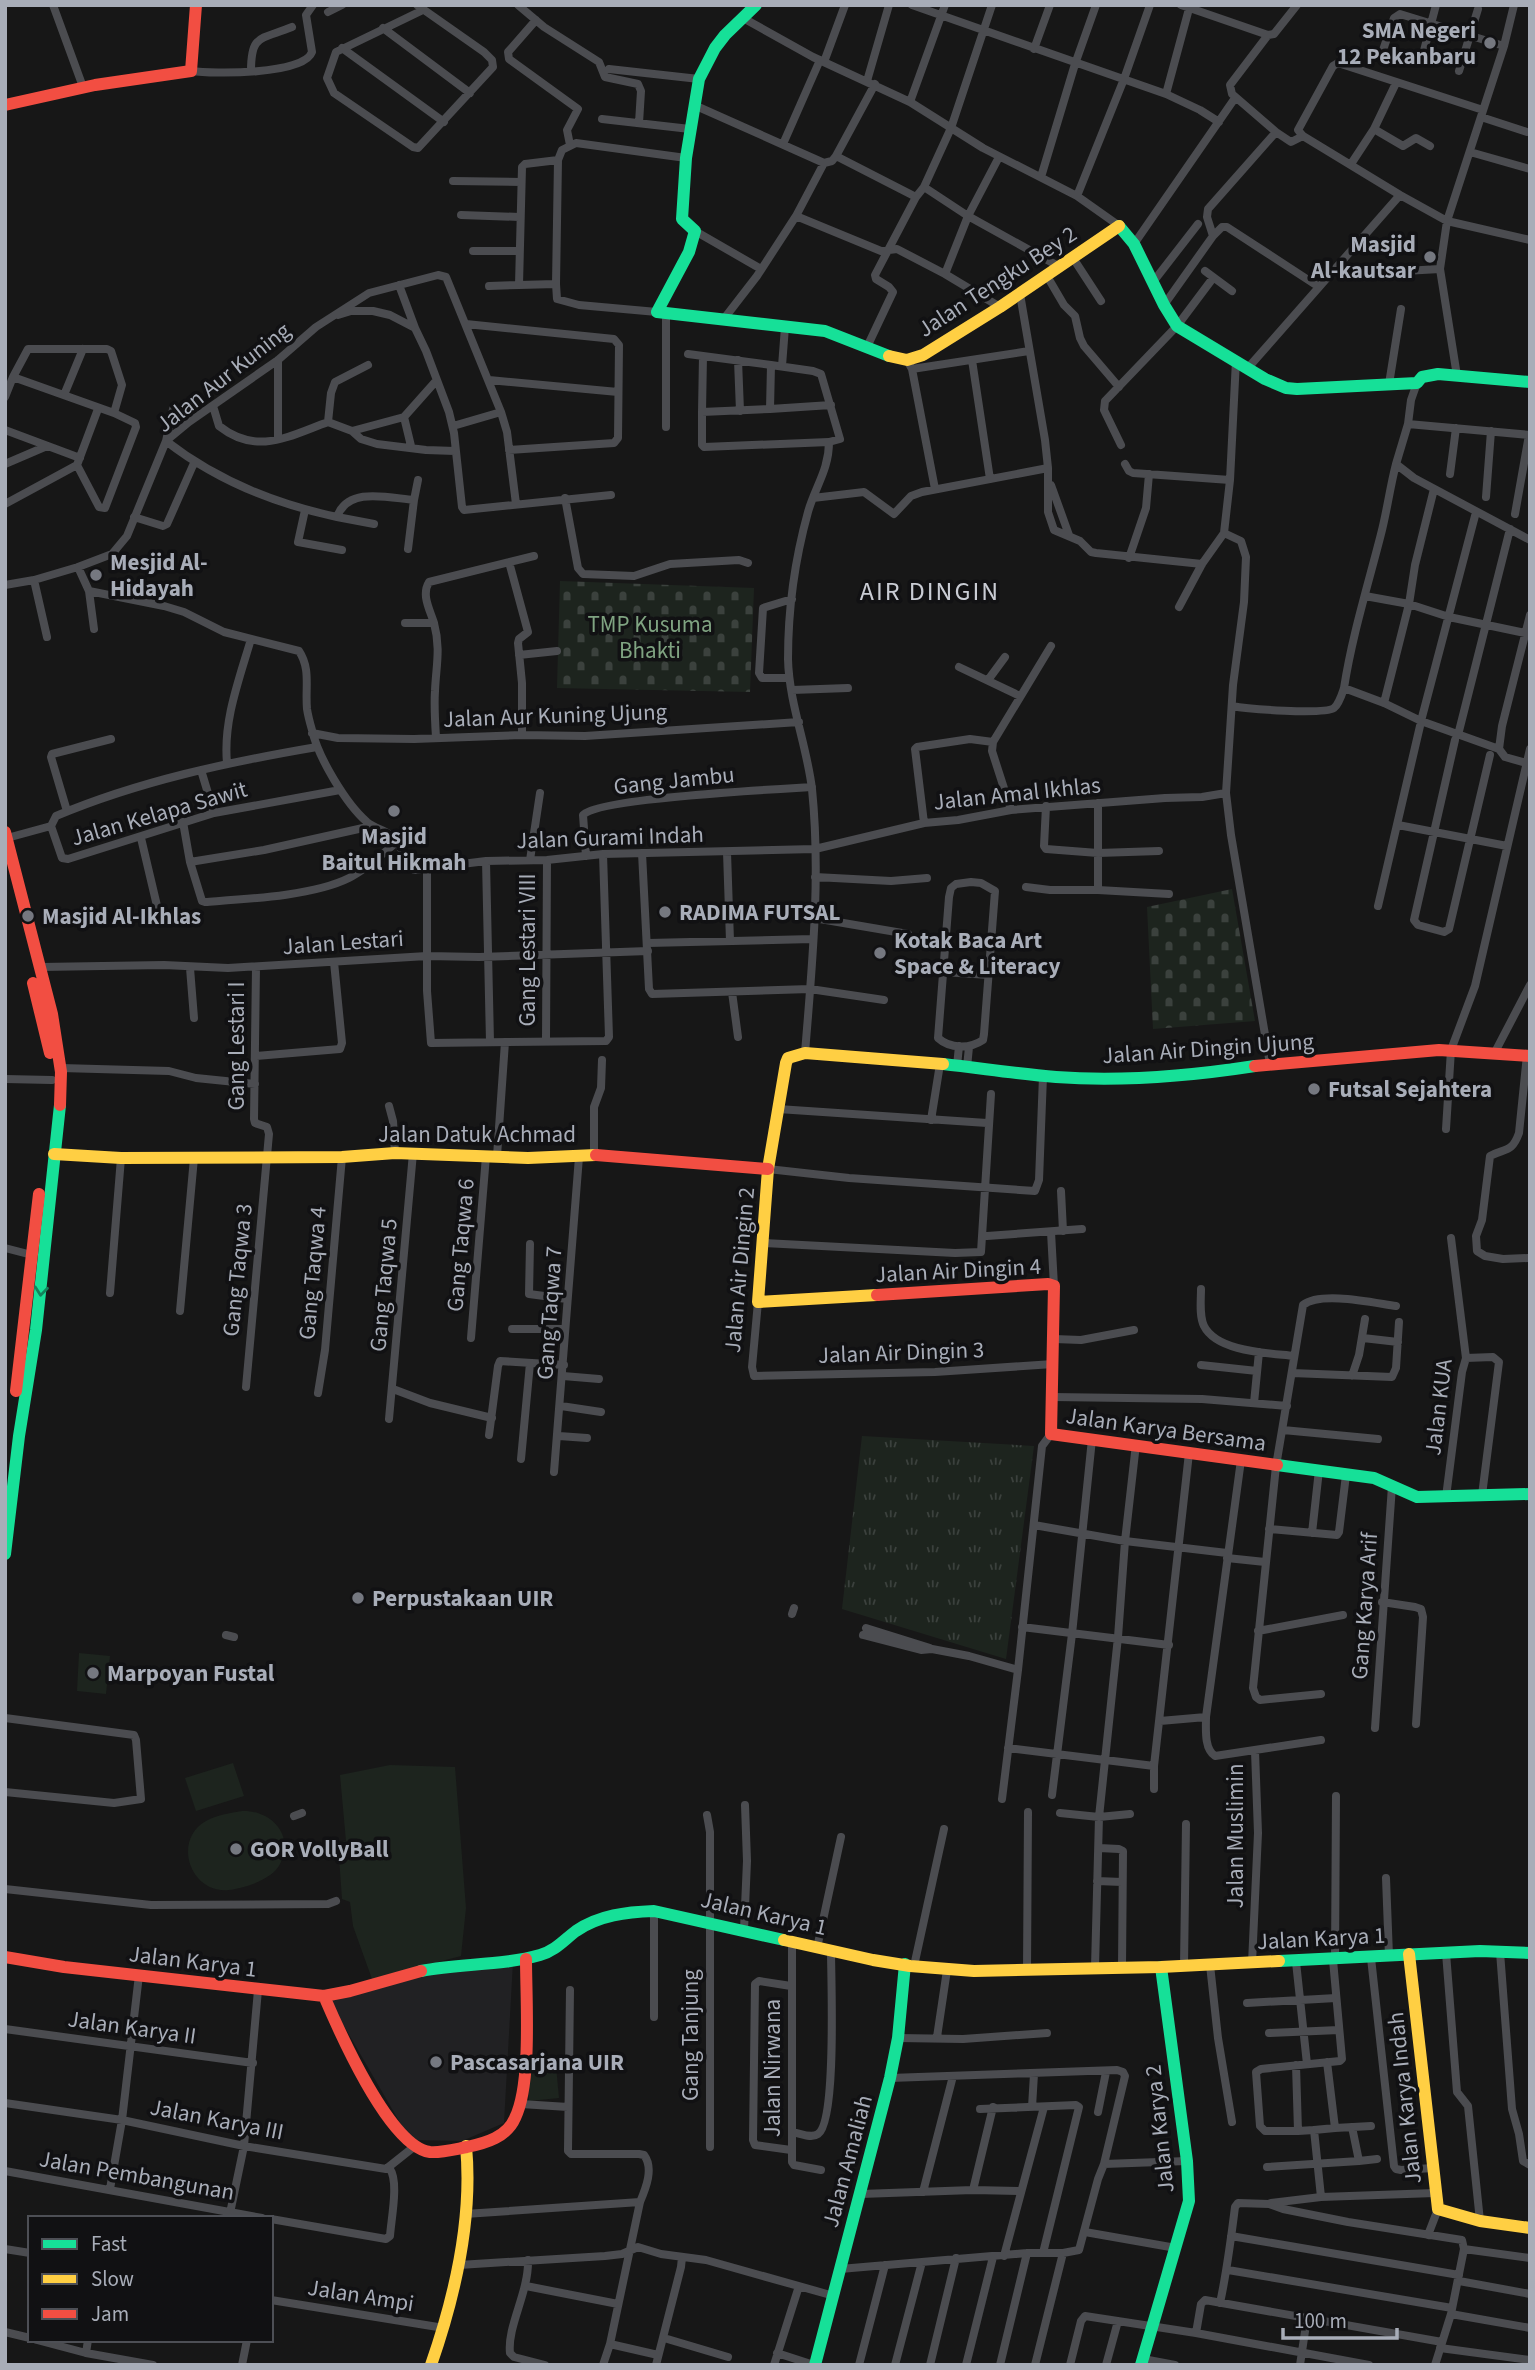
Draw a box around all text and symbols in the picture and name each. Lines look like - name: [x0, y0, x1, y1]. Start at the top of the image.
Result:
- place label: SMA Negeri 12 Pekanbaru: [1337, 14, 1476, 73]
- marker: SMA Negeri 12 Pekanbaru: [1482, 35, 1498, 51]
- street label: Jalan Tengku Bey 2: [911, 218, 1083, 345]
- place label: Masjid Al-kautsar: [1310, 228, 1417, 287]
- marker: Masjid Al-kautsar: [1422, 249, 1438, 265]
- street label: Jalan Aur Kuning: [149, 314, 298, 440]
- place label: Mesjid Al- Hidayah: [110, 546, 208, 605]
- marker: Mesjid Al- Hidayah: [88, 567, 104, 583]
- district label: AIR DINGIN: [860, 573, 1000, 610]
- park label: TMP Kusuma Bhakti: [588, 608, 713, 667]
- street label: Jalan Aur Kuning Ujung: [442, 695, 668, 736]
- street label: Gang Jambu: [612, 758, 736, 803]
- street label: Jalan Amal Ikhlas: [932, 768, 1102, 819]
- street label: Jalan Kelapa Sawit: [67, 773, 251, 854]
- marker: Masjid Baitul Hikmah: [386, 803, 402, 819]
- street label: Jalan Gurami Indah: [516, 818, 704, 857]
- place label: Masjid Baitul Hikmah: [322, 820, 466, 879]
- street label: Gang Lestari VIII: [511, 873, 544, 1027]
- place label: RADIMA FUTSAL: [679, 896, 840, 929]
- place label: Masjid Al-Ikhlas: [42, 900, 201, 933]
- marker: RADIMA FUTSAL: [657, 904, 673, 920]
- marker: Masjid Al-Ikhlas: [20, 908, 36, 924]
- street label: Jalan Lestari: [281, 922, 405, 963]
- place label: Kotak Baca Art Space & Literacy: [894, 924, 1060, 983]
- marker: Kotak Baca Art Space & Literacy: [872, 945, 888, 961]
- street label: Gang Lestari I: [220, 981, 253, 1111]
- street label: Jalan Air Dingin Ujung: [1101, 1025, 1315, 1072]
- place label: Futsal Sejahtera: [1328, 1073, 1492, 1106]
- marker: Futsal Sejahtera: [1306, 1081, 1322, 1097]
- street label: Jalan Datuk Achmad: [378, 1118, 576, 1151]
- street label: Gang Taqwa 6: [438, 1177, 483, 1313]
- street label: Jalan Air Dingin 2: [716, 1186, 763, 1354]
- street label: Gang Taqwa 3: [214, 1202, 261, 1338]
- street label: Gang Taqwa 4: [290, 1205, 335, 1341]
- street label: Gang Taqwa 5: [361, 1217, 406, 1353]
- street label: Gang Taqwa 7: [528, 1245, 571, 1381]
- street label: Jalan Air Dingin 4: [874, 1250, 1042, 1291]
- one-way arrow: [33, 1285, 48, 1297]
- street label: Jalan Air Dingin 3: [817, 1333, 985, 1372]
- street label: Jalan KUA: [1416, 1356, 1461, 1457]
- street label: Jalan Karya Bersama: [1064, 1399, 1268, 1460]
- street label: Gang Karya Arif: [1343, 1530, 1386, 1681]
- place label: Perpustakaan UIR: [372, 1582, 553, 1615]
- marker: Perpustakaan UIR: [350, 1590, 366, 1606]
- place label: Marpoyan Fustal: [107, 1657, 275, 1690]
- marker: Marpoyan Fustal: [85, 1665, 101, 1681]
- street label: Jalan Muslimin: [1219, 1764, 1252, 1908]
- place label: GOR VollyBall: [250, 1833, 389, 1866]
- marker: GOR VollyBall: [228, 1841, 244, 1857]
- street label: Jalan Karya 1: [698, 1883, 830, 1944]
- street label: Jalan Karya 1: [1256, 1919, 1386, 1958]
- street label: Jalan Karya 1: [127, 1937, 259, 1986]
- street label: Gang Tanjung: [674, 1969, 707, 2101]
- street label: Jalan Nirwana: [756, 1999, 789, 2137]
- street label: Jalan Karya II: [66, 2002, 198, 2053]
- street label: Jalan Karya Indah: [1379, 2010, 1430, 2186]
- place label: Pascasarjana UIR: [450, 2046, 624, 2079]
- marker: Pascasarjana UIR: [428, 2054, 444, 2070]
- street label: Jalan Karya 2: [1136, 2063, 1183, 2195]
- street label: Jalan Karya III: [147, 2090, 286, 2149]
- street label: Jalan Amaliah: [814, 2091, 881, 2231]
- street label: Jalan Pembangunan: [37, 2142, 237, 2209]
- legend: [28, 2216, 273, 2342]
- text: Fast: [91, 2229, 127, 2259]
- text: Slow: [91, 2264, 134, 2294]
- street label: Jalan Ampi: [305, 2271, 416, 2320]
- scale bar: [1283, 2296, 1397, 2340]
- text: Jam: [91, 2299, 129, 2329]
- text: 100 m: [1294, 2306, 1347, 2336]

